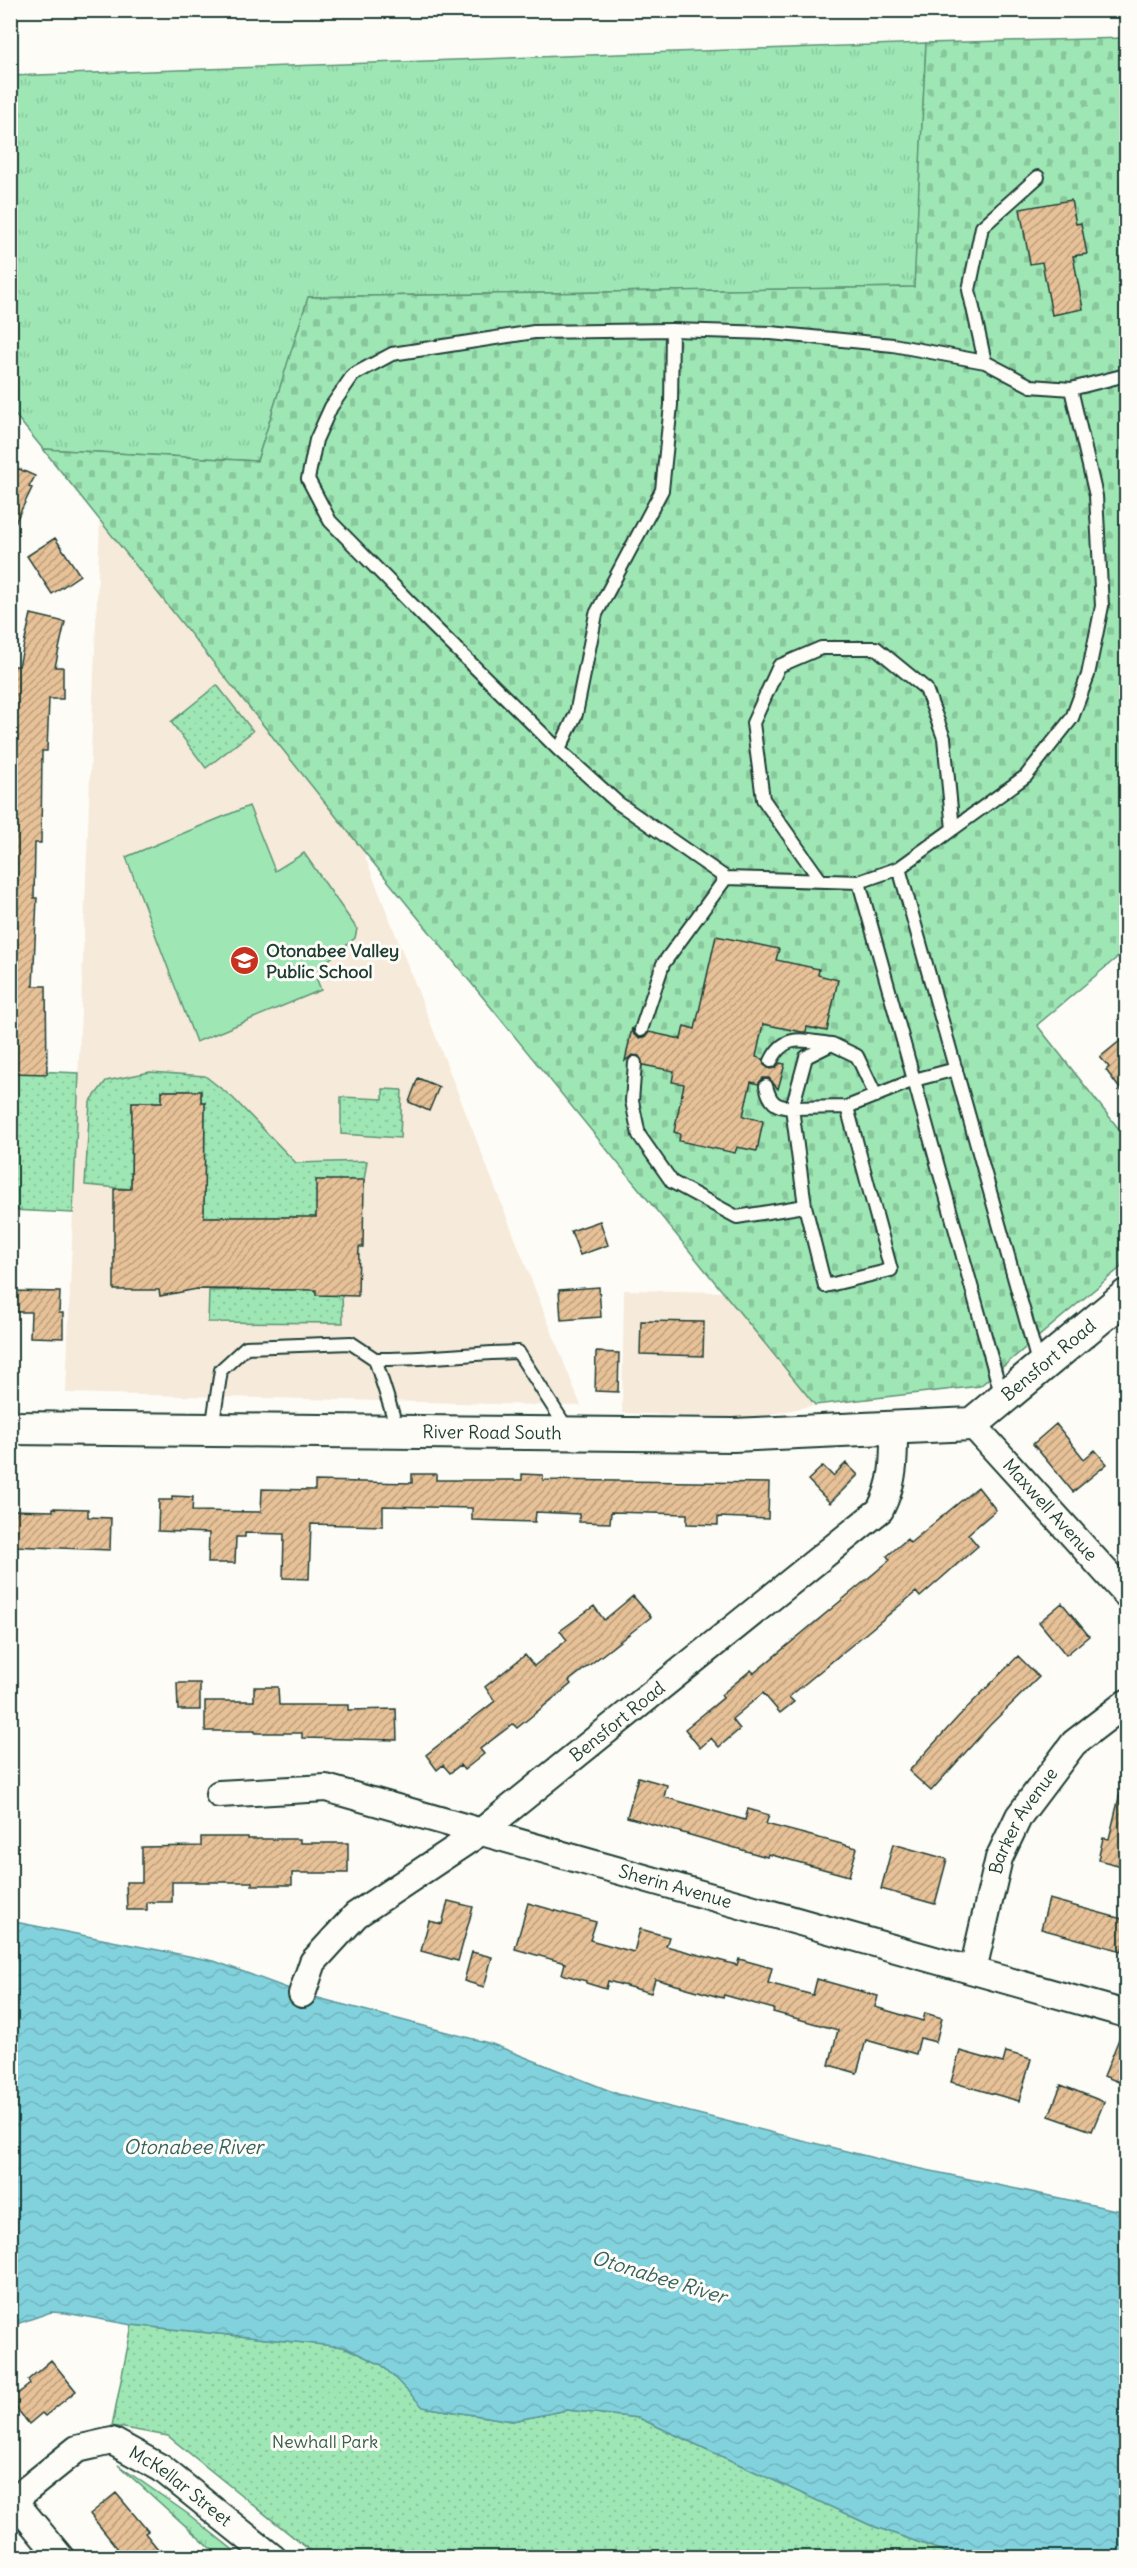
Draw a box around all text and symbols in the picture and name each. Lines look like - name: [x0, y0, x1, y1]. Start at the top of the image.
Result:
- place label: Otonabee Valley Public School: [266, 939, 399, 983]
- school or university icon: Otonabee Valley Public School: [229, 945, 261, 977]
- street label: Bensfort Road: [996, 1314, 1101, 1406]
- street label: River Road South: [422, 1420, 562, 1444]
- street label: Maxwell Avenue: [998, 1454, 1102, 1566]
- street label: Bensfort Road: [565, 1676, 670, 1767]
- street label: Barker Avenue: [984, 1763, 1062, 1876]
- street label: Sherin Avenue: [616, 1859, 735, 1913]
- water label: Otonabee River: [123, 2134, 266, 2159]
- water label: Otonabee River: [589, 2244, 732, 2310]
- park label: Newhall Park: [272, 2430, 378, 2453]
- street label: McKellar Street: [125, 2441, 236, 2531]

